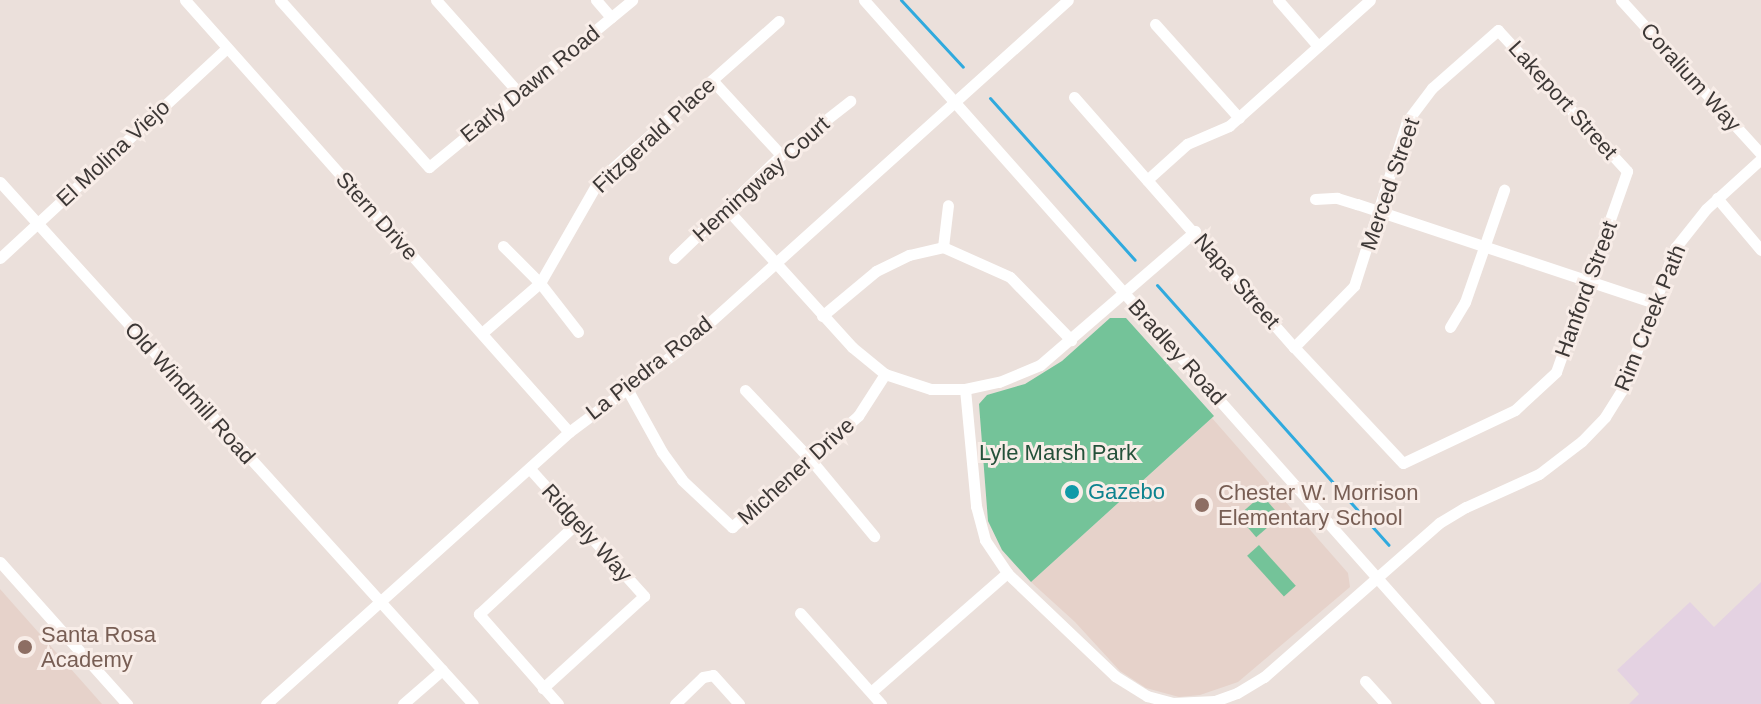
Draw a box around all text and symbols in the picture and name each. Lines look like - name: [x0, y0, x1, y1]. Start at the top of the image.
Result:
- street label: Coralium Way: [1635, 17, 1747, 137]
- street label: Early Dawn Road: [455, 20, 605, 148]
- street label: Lakeport Street: [1503, 35, 1623, 165]
- street label: Fitzgerald Place: [587, 72, 721, 198]
- street label: El Molina Viejo: [51, 94, 175, 212]
- street label: Hemingway Court: [687, 111, 835, 247]
- street label: Merced Street: [1355, 114, 1425, 254]
- street label: Stern Drive: [330, 166, 424, 266]
- street label: Hanford Street: [1549, 217, 1623, 361]
- street label: Napa Street: [1189, 228, 1285, 334]
- street label: Rim Creek Path: [1609, 241, 1691, 395]
- street label: Bradley Road: [1123, 294, 1231, 410]
- street label: La Piedra Road: [581, 311, 717, 425]
- street label: Old Windmill Road: [119, 316, 261, 470]
- street label: Michener Drive: [732, 412, 860, 530]
- park label: Lyle Marsh Park: [979, 440, 1137, 466]
- street label: Ridgely Way: [536, 479, 638, 587]
- place label: Gazebo: [1088, 479, 1165, 505]
- place label: Chester W. Morrison Elementary School: [1218, 479, 1418, 530]
- marker: Gazebo: [1063, 483, 1081, 501]
- marker: Chester W. Morrison Elementary School: [1193, 496, 1211, 514]
- place label: Santa Rosa Academy: [41, 621, 156, 672]
- marker: Santa Rosa Academy: [16, 638, 34, 656]

